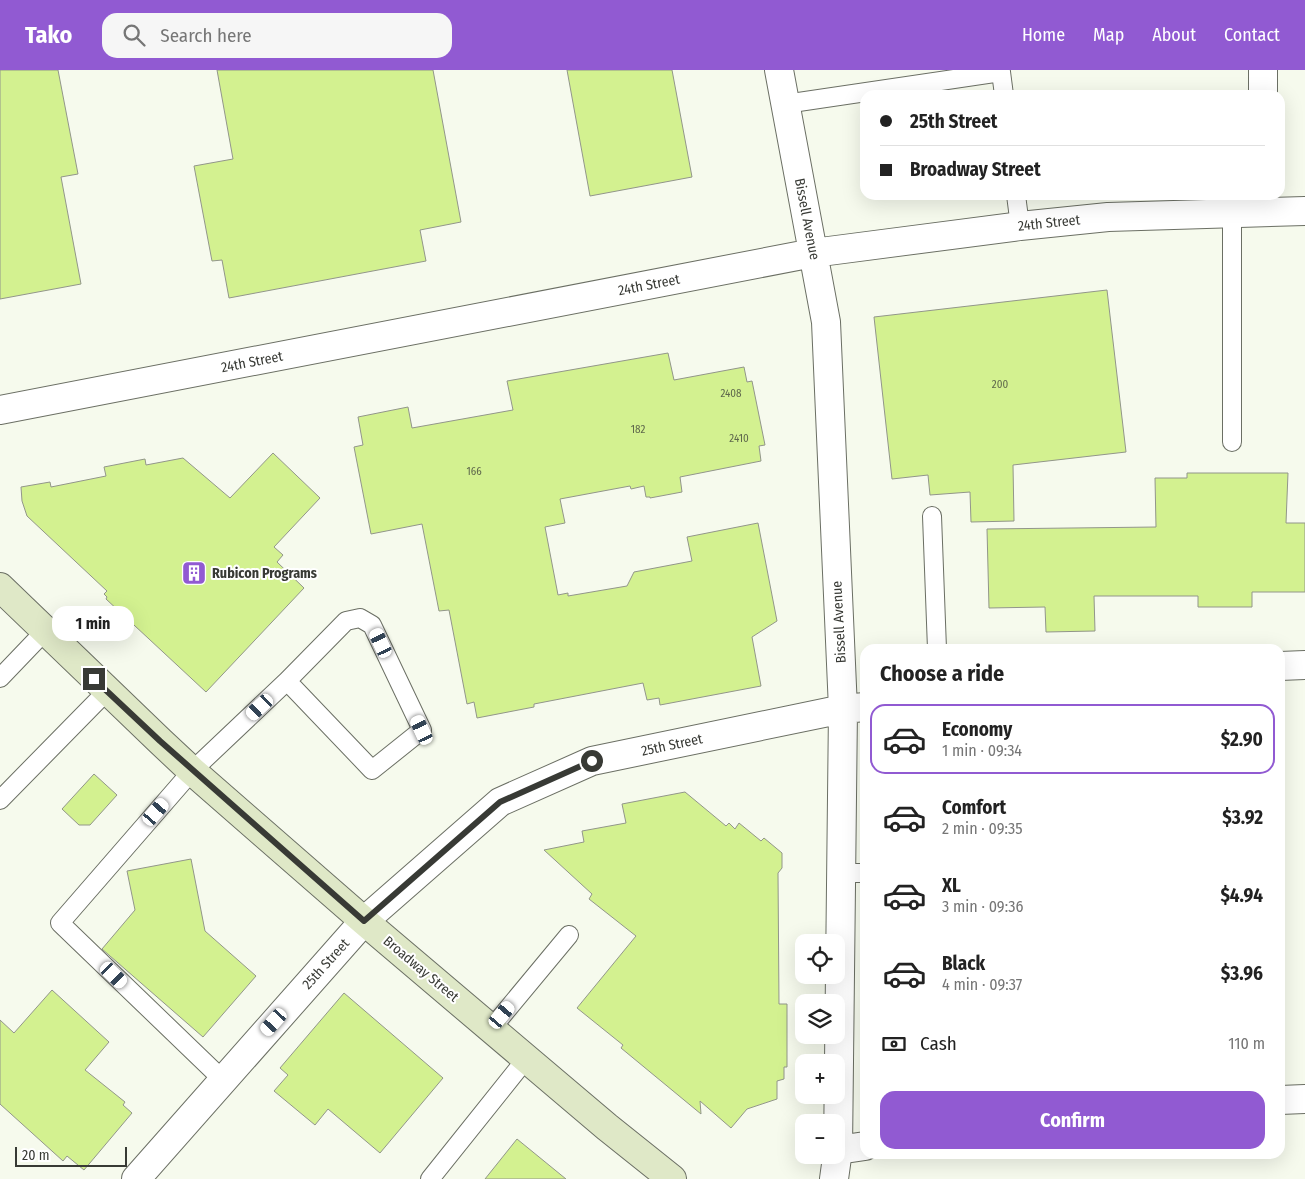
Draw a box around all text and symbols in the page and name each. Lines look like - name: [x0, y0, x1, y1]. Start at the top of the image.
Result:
- search box: [102, 13, 452, 58]
- text: Tako: [25, 21, 72, 49]
- icon: search: [120, 21, 148, 49]
- text: Search here: [160, 24, 252, 47]
- text: Home: [1022, 24, 1065, 46]
- text: Map: [1093, 24, 1124, 46]
- text: About: [1152, 24, 1196, 46]
- text: Contact: [1224, 24, 1280, 46]
- text: 25th Street: [910, 110, 997, 133]
- text: Broadway Street: [910, 158, 1041, 181]
- street label: Bissell Avenue: [791, 177, 823, 261]
- street label: 24th Street: [1017, 211, 1081, 235]
- street label: 24th Street: [617, 271, 682, 299]
- street label: 24th Street: [220, 348, 285, 376]
- house number: 200: [992, 378, 1008, 391]
- house number: 2408: [720, 387, 742, 400]
- house number: 182: [631, 423, 645, 436]
- house number: 2410: [729, 432, 749, 445]
- house number: 166: [466, 465, 482, 478]
- building icon: Rubicon Programs: [181, 560, 207, 586]
- place label: Rubicon Programs: [212, 565, 317, 582]
- street label: Bissell Avenue: [828, 580, 850, 664]
- callout: 1 min: [53, 606, 135, 642]
- text: 1 min: [76, 614, 110, 633]
- car: [367, 626, 394, 660]
- text: Choose a ride: [880, 660, 1004, 687]
- route end: [83, 668, 105, 690]
- car: [243, 691, 276, 723]
- car: [408, 713, 435, 747]
- icon: car: [882, 717, 927, 762]
- text: Economy: [942, 718, 1012, 741]
- text: $2.90: [1221, 728, 1263, 751]
- street label: 25th Street: [640, 730, 705, 760]
- text: 1 min · 09:34: [942, 741, 1022, 760]
- route start: [581, 750, 603, 772]
- icon: car: [882, 795, 927, 840]
- car: [140, 796, 171, 828]
- text: Comfort: [942, 796, 1006, 819]
- text: $3.92: [1222, 806, 1263, 829]
- text: 2 min · 09:35: [942, 819, 1023, 838]
- icon: car: [882, 873, 927, 918]
- text: XL: [942, 874, 961, 897]
- text: $4.94: [1220, 884, 1263, 907]
- text: 3 min · 09:36: [942, 897, 1023, 916]
- street label: Broadway Street: [380, 932, 463, 1006]
- map controls: [795, 934, 845, 1164]
- button: locate: [795, 934, 845, 984]
- street label: 25th Street: [299, 935, 353, 993]
- icon: car: [882, 951, 927, 996]
- text: Black: [942, 952, 985, 975]
- car: [97, 959, 130, 991]
- text: $3.96: [1221, 962, 1263, 985]
- text: 4 min · 09:37: [942, 975, 1022, 994]
- button: layers: [795, 994, 845, 1044]
- car: [486, 999, 517, 1031]
- car: [258, 1006, 289, 1038]
- icon: cash: [880, 1030, 908, 1058]
- text: Cash: [920, 1032, 957, 1055]
- text: 110 m: [1228, 1034, 1265, 1053]
- button: +: [795, 1054, 845, 1104]
- button: Confirm: [880, 1091, 1265, 1149]
- button: −: [795, 1114, 845, 1164]
- scale bar: [15, 1144, 128, 1167]
- text: 20 m: [22, 1147, 50, 1164]

